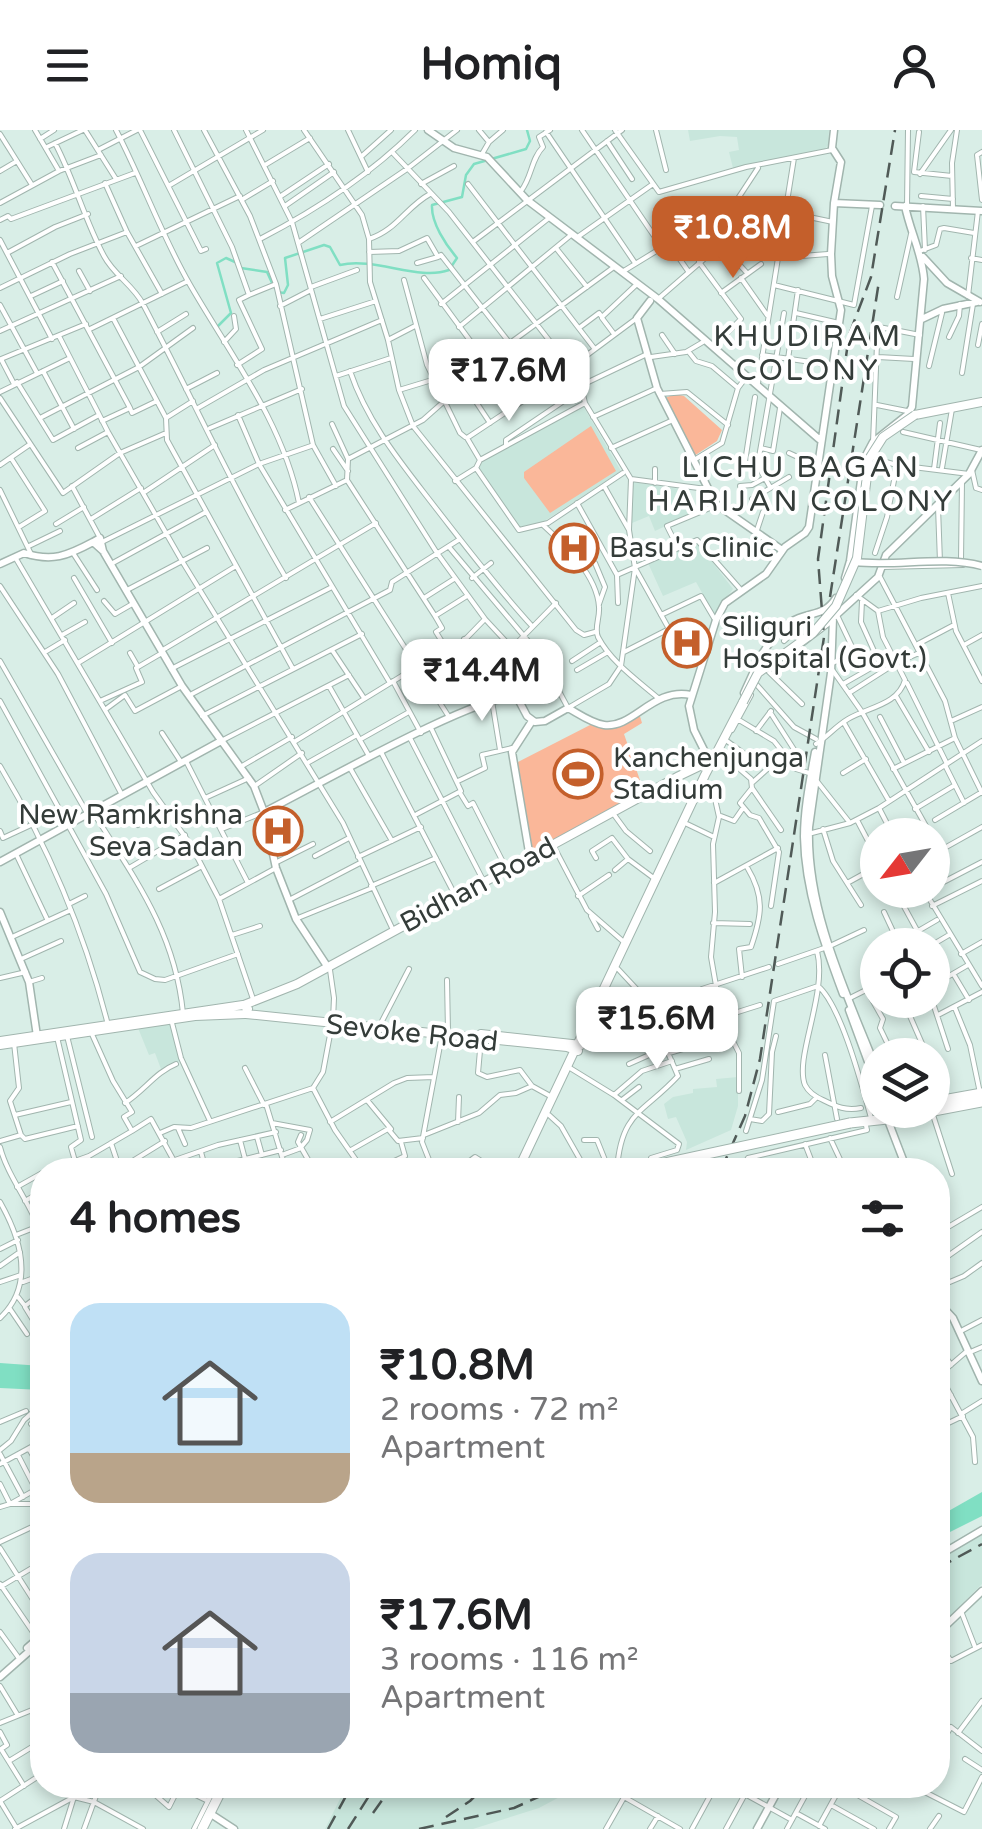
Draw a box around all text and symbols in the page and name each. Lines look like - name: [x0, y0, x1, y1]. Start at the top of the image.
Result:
- icon: menu: [40, 38, 95, 93]
- text: Homiq: [420, 38, 562, 92]
- icon: person: [887, 38, 942, 93]
- pin: ₹10.8M: [652, 196, 814, 281]
- text: ₹10.8M: [674, 209, 792, 247]
- district label: KHUDIRAM COLONY: [713, 318, 903, 389]
- pin: ₹17.6M: [428, 339, 590, 424]
- text: ₹17.6M: [451, 352, 567, 390]
- district label: LICHU BAGAN HARIJAN COLONY: [647, 449, 955, 520]
- hospital icon: Basu's Clinic: [548, 522, 600, 574]
- place label: Basu's Clinic: [609, 531, 774, 565]
- place label: Siliguri Hospital (Govt.): [722, 610, 927, 676]
- hospital icon: Siliguri Hospital (Govt.): [661, 617, 713, 669]
- pin: ₹14.4M: [401, 639, 563, 724]
- text: ₹14.4M: [423, 652, 541, 690]
- place label: Kanchenjunga Stadium: [613, 741, 804, 807]
- sports icon: Kanchenjunga Stadium: [552, 748, 604, 800]
- place label: New Ramkrishna Seva Sadan: [18, 798, 243, 864]
- hospital icon: New Ramkrishna Seva Sadan: [252, 805, 304, 857]
- north arrow: [860, 818, 950, 908]
- map controls: [860, 818, 950, 1128]
- street label: Bidhan Road: [394, 830, 562, 940]
- button: locate: [860, 928, 950, 1018]
- pin: ₹15.6M: [576, 987, 738, 1072]
- text: ₹15.6M: [598, 1000, 716, 1038]
- street label: Sevoke Road: [324, 1007, 500, 1059]
- button: layers: [860, 1038, 950, 1128]
- icon: filters: [855, 1191, 910, 1246]
- text: 4 homes: [70, 1193, 241, 1244]
- text: ₹10.8M: [380, 1340, 535, 1391]
- icon: home: [150, 1343, 270, 1463]
- text: 2 rooms · 72 m²: [380, 1391, 619, 1429]
- text: Apartment: [380, 1429, 545, 1467]
- text: ₹17.6M: [380, 1590, 533, 1641]
- icon: home: [150, 1593, 270, 1713]
- text: 3 rooms · 116 m²: [380, 1641, 639, 1679]
- text: Apartment: [380, 1679, 545, 1717]

